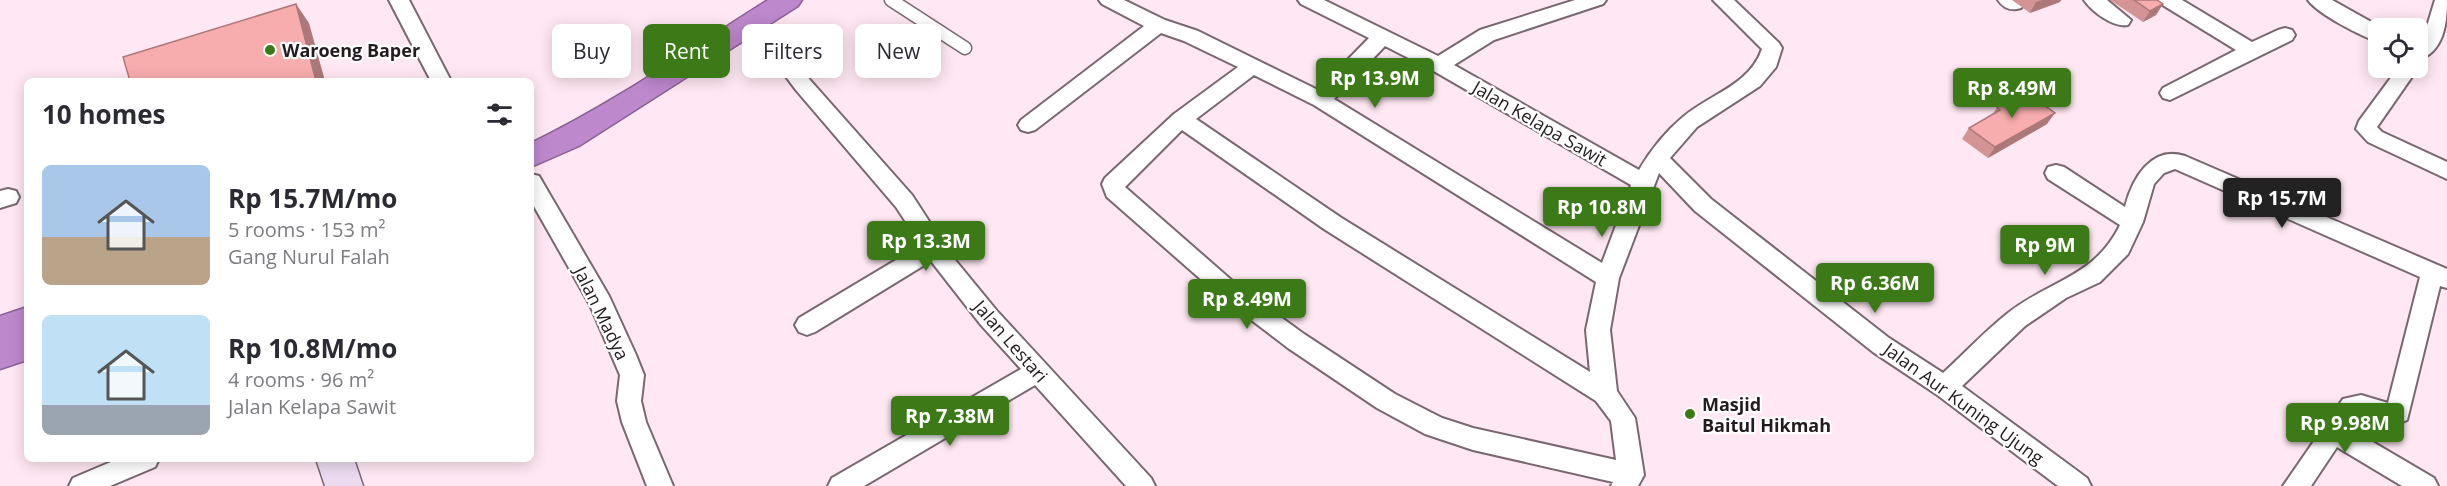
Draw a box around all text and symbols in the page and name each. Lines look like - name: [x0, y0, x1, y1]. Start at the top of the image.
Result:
- map controls: [2368, 18, 2428, 78]
- button: locate: [2368, 18, 2428, 78]
- chip: Buy: [552, 24, 631, 78]
- chip: Rent: [643, 24, 730, 78]
- chip: Filters: [742, 24, 843, 78]
- chip: New: [855, 24, 941, 78]
- place label: Waroeng Baper: [282, 38, 420, 62]
- marker: Waroeng Baper: [263, 43, 277, 57]
- pin: Rp 13.9M: [1313, 58, 1437, 109]
- text: Rp 13.9M: [1330, 64, 1420, 91]
- pin: Rp 8.49M: [1950, 68, 2074, 119]
- street label: Jalan Kelapa Sawit: [1467, 74, 1611, 171]
- text: Rp 8.49M: [1967, 74, 2057, 101]
- text: 10 homes: [42, 96, 166, 132]
- icon: filters: [483, 98, 516, 131]
- pin: Rp 15.7M: [2220, 178, 2344, 229]
- text: Rp 15.7M/mo: [228, 180, 397, 216]
- text: Rp 15.7M: [2237, 184, 2327, 211]
- pin: Rp 10.8M: [1540, 187, 1664, 238]
- icon: home: [90, 189, 162, 261]
- text: Rp 10.8M: [1557, 193, 1647, 220]
- text: 5 rooms · 153 m²: [228, 216, 386, 243]
- pin: Rp 13.3M: [864, 221, 988, 272]
- pin: Rp 9M: [2003, 225, 2087, 276]
- text: Rp 13.3M: [881, 227, 971, 254]
- text: Rp 9M: [2014, 231, 2076, 258]
- text: Gang Nurul Falah: [228, 243, 390, 270]
- street label: Jalan Madya: [568, 260, 635, 364]
- pin: Rp 6.36M: [1813, 263, 1937, 314]
- text: Rp 6.36M: [1830, 269, 1920, 296]
- pin: Rp 8.49M: [1185, 279, 1309, 330]
- text: Rp 8.49M: [1202, 285, 1292, 312]
- street label: Jalan Lestari: [967, 293, 1053, 387]
- text: Rp 10.8M/mo: [228, 330, 397, 366]
- street label: Jalan Aur Kuning Ujung: [1878, 336, 2049, 469]
- icon: home: [90, 339, 162, 411]
- text: 4 rooms · 96 m²: [228, 366, 374, 393]
- place label: Masjid Baitul Hikmah: [1702, 392, 1831, 437]
- text: Jalan Kelapa Sawit: [228, 393, 396, 420]
- pin: Rp 7.38M: [888, 396, 1012, 447]
- text: Rp 7.38M: [905, 402, 995, 429]
- pin: Rp 9.98M: [2283, 403, 2407, 454]
- marker: Masjid Baitul Hikmah: [1683, 407, 1697, 421]
- text: Rp 9.98M: [2300, 409, 2390, 436]

